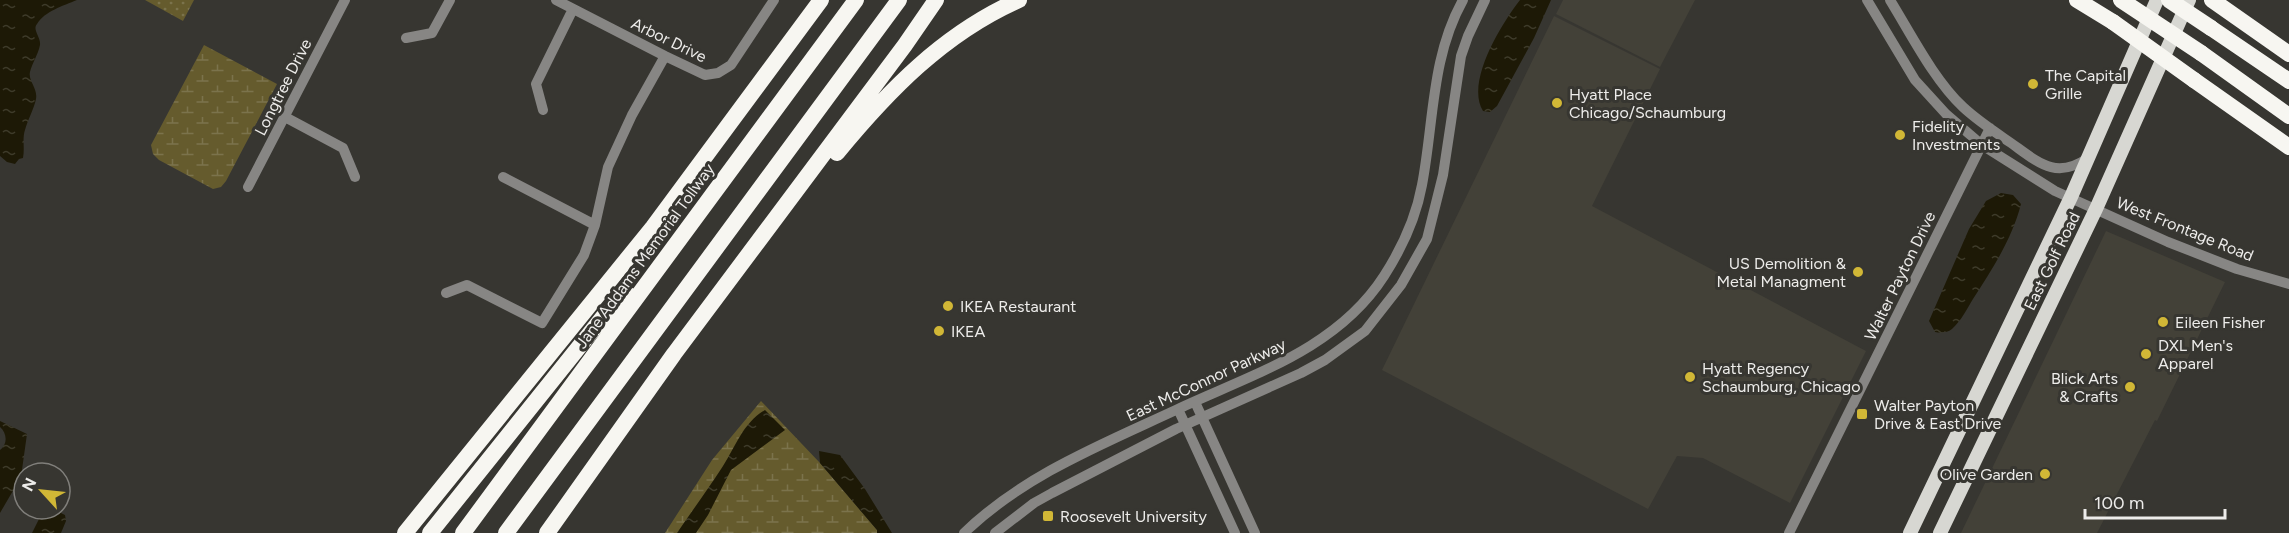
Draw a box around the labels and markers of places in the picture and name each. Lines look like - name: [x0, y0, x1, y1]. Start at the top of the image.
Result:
- place label: The Capital Grille: [2045, 66, 2126, 103]
- marker: The Capital Grille: [2026, 77, 2040, 91]
- place label: Hyatt Place Chicago/Schaumburg: [1569, 85, 1726, 122]
- marker: Hyatt Place Chicago/Schaumburg: [1550, 96, 1564, 110]
- place label: Fidelity Investments: [1912, 117, 2000, 154]
- marker: Fidelity Investments: [1893, 128, 1907, 142]
- place label: US Demolition & Metal Managment: [1717, 254, 1847, 291]
- marker: US Demolition & Metal Managment: [1851, 265, 1865, 279]
- place label: IKEA Restaurant: [960, 297, 1076, 316]
- marker: IKEA Restaurant: [941, 299, 955, 313]
- place label: Eileen Fisher: [2175, 313, 2266, 332]
- marker: Eileen Fisher: [2156, 315, 2170, 329]
- place label: IKEA: [951, 322, 986, 341]
- marker: IKEA: [932, 324, 946, 338]
- place label: DXL Men's Apparel: [2158, 336, 2233, 373]
- marker: DXL Men's Apparel: [2139, 347, 2153, 361]
- place label: Hyatt Regency Schaumburg, Chicago: [1702, 359, 1860, 396]
- place label: Blick Arts & Crafts: [2051, 369, 2118, 406]
- marker: Hyatt Regency Schaumburg, Chicago: [1683, 370, 1697, 384]
- marker: Blick Arts & Crafts: [2123, 380, 2137, 394]
- place label: Walter Payton Drive & East Drive: [1874, 396, 2002, 433]
- marker: Walter Payton Drive & East Drive: [1855, 407, 1869, 421]
- place label: Olive Garden: [1940, 465, 2033, 484]
- marker: Olive Garden: [2038, 467, 2052, 481]
- place label: Roosevelt University: [1060, 507, 1207, 526]
- marker: Roosevelt University: [1041, 509, 1055, 523]

